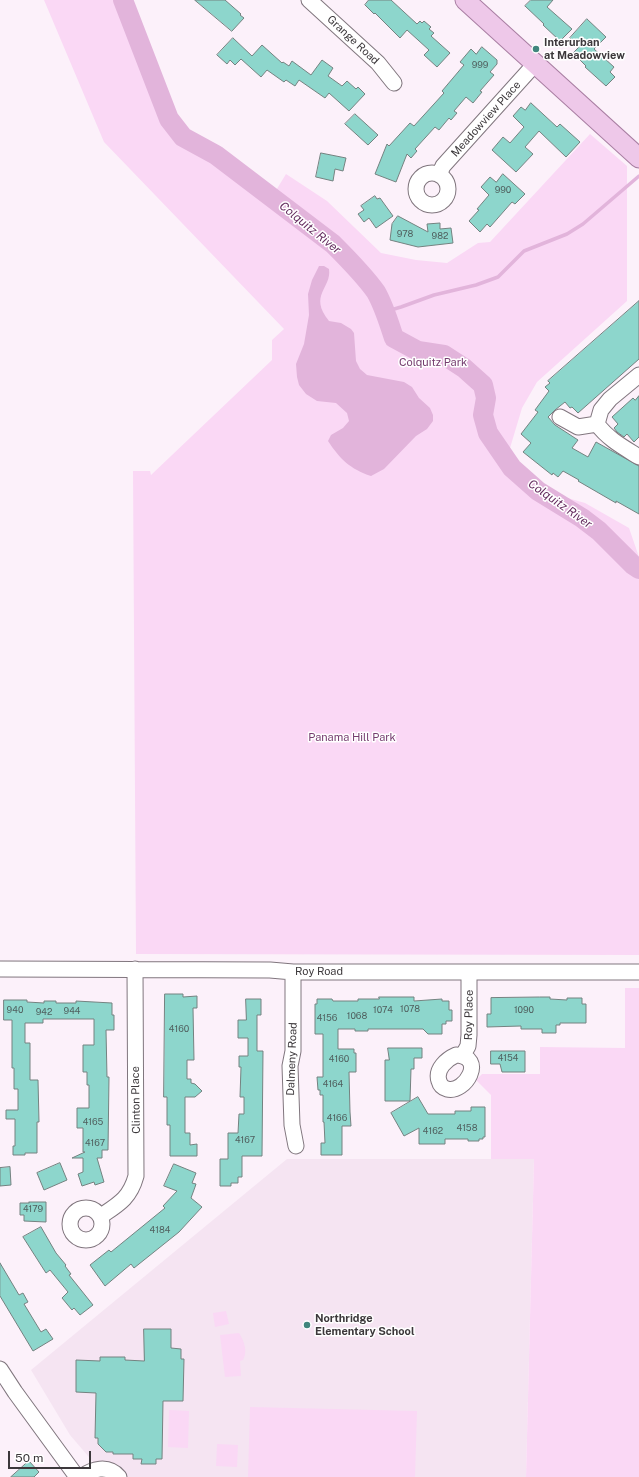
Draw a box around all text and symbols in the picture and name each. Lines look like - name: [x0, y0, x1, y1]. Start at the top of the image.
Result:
- street label: Grange Road: [324, 13, 382, 67]
- place label: Interurban at Meadowview: [544, 36, 625, 62]
- marker: Interurban at Meadowview: [531, 44, 541, 54]
- house number: 999: [472, 60, 488, 70]
- street label: Meadowview Place: [448, 78, 524, 160]
- house number: 990: [495, 185, 511, 195]
- water label: Colquitz River: [276, 199, 344, 257]
- house number: 978: [397, 229, 413, 239]
- house number: 982: [432, 231, 448, 241]
- park label: Colquitz Park: [399, 356, 467, 370]
- water label: Colquitz River: [525, 477, 595, 531]
- park label: Panama Hill Park: [308, 731, 396, 745]
- street label: Roy Road: [295, 965, 343, 979]
- street label: Roy Place: [462, 990, 476, 1040]
- house number: 1078: [400, 1004, 420, 1014]
- house number: 940: [7, 1005, 23, 1015]
- house number: 1074: [373, 1005, 393, 1015]
- house number: 1090: [514, 1005, 534, 1015]
- house number: 944: [64, 1006, 80, 1016]
- house number: 942: [36, 1007, 52, 1017]
- house number: 1068: [347, 1011, 367, 1021]
- house number: 4156: [317, 1013, 337, 1023]
- street label: Dalmeny Road: [284, 1022, 300, 1096]
- house number: 4160: [169, 1024, 189, 1034]
- house number: 4154: [498, 1053, 518, 1063]
- house number: 4160: [329, 1054, 349, 1064]
- street label: Clinton Place: [129, 1066, 143, 1134]
- house number: 4164: [323, 1079, 343, 1089]
- house number: 4166: [327, 1113, 347, 1123]
- house number: 4165: [83, 1117, 103, 1127]
- house number: 4158: [457, 1123, 477, 1133]
- house number: 4162: [423, 1126, 443, 1136]
- house number: 4167: [235, 1135, 255, 1145]
- house number: 4167: [85, 1138, 105, 1148]
- house number: 4179: [23, 1204, 43, 1214]
- house number: 4184: [150, 1225, 170, 1235]
- place label: Northridge Elementary School: [315, 1312, 415, 1338]
- marker: Northridge Elementary School: [302, 1320, 312, 1330]
- scale bar: [10, 1443, 93, 1469]
- text: 50 m: [15, 1451, 43, 1465]

